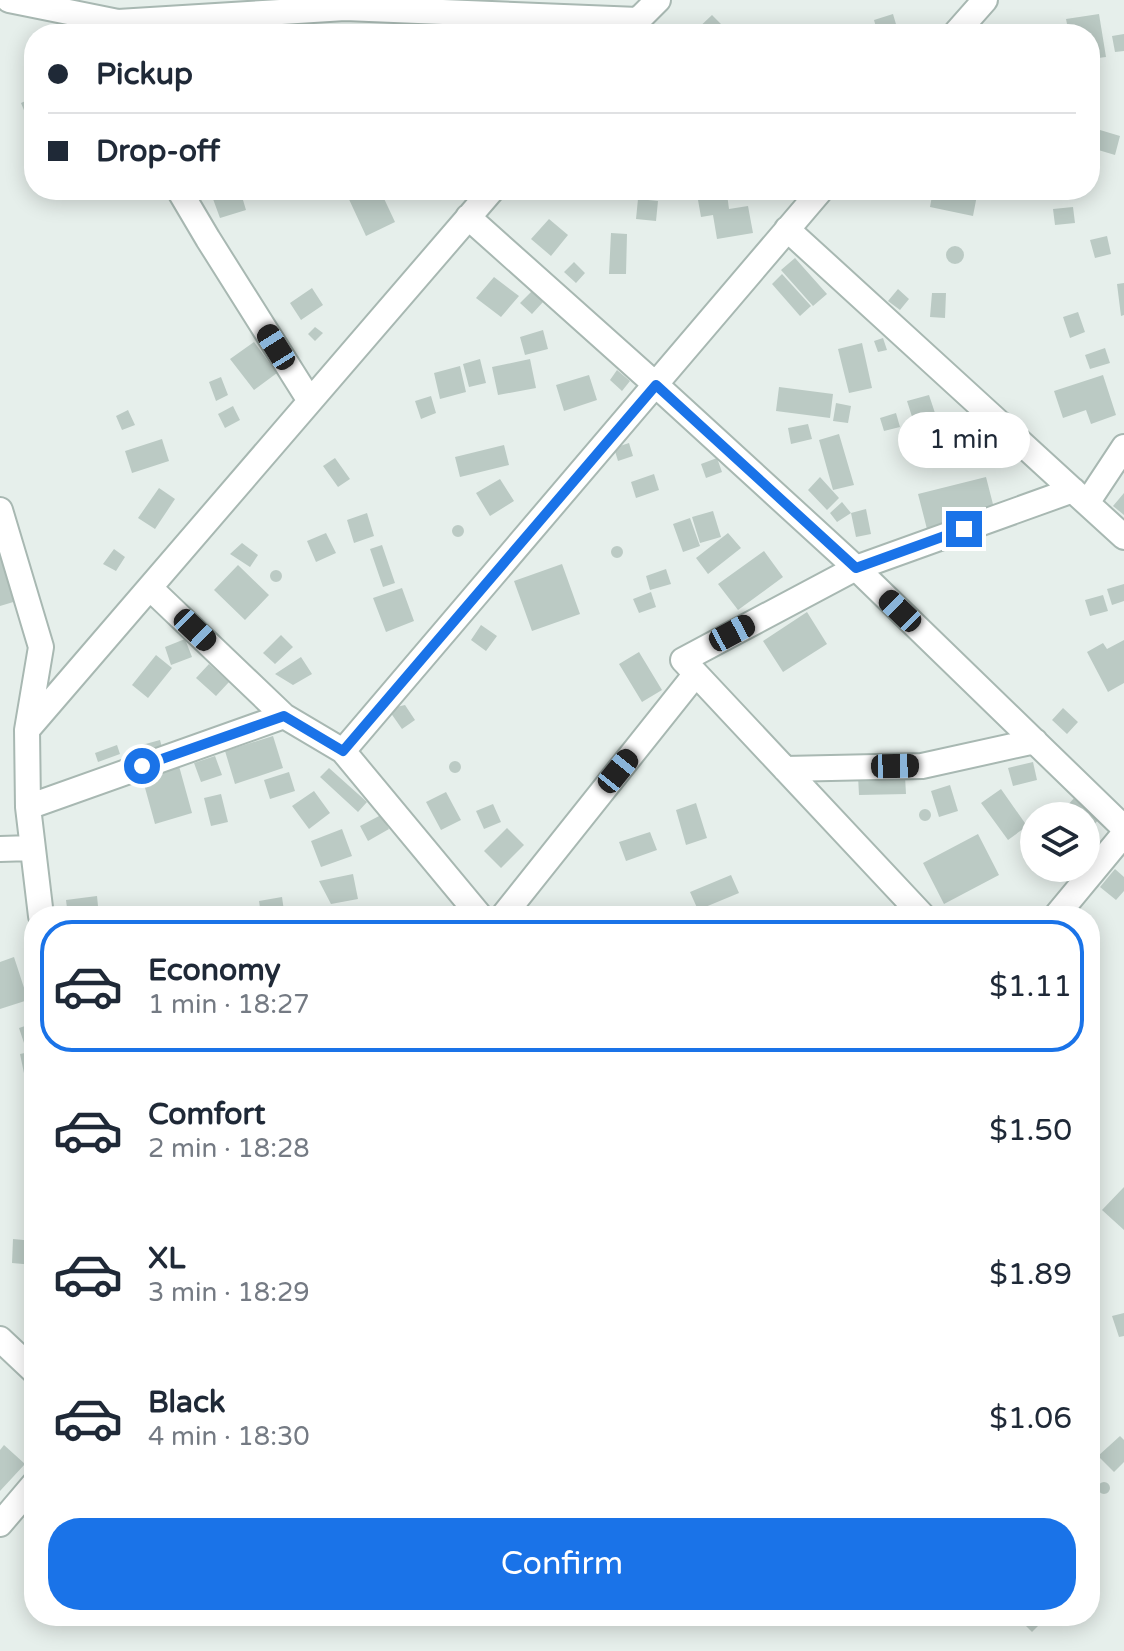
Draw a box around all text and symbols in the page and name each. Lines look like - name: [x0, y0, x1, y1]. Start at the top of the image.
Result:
- text: Pickup: [96, 56, 193, 93]
- text: Drop-off: [96, 133, 220, 170]
- car: [253, 320, 299, 374]
- callout: 1 min: [898, 413, 1030, 469]
- text: 1 min: [929, 424, 999, 455]
- route end: [946, 511, 982, 547]
- car: [874, 586, 926, 636]
- car: [169, 605, 221, 655]
- car: [705, 611, 759, 655]
- car: [594, 745, 642, 797]
- route start: [124, 748, 160, 784]
- car: [871, 754, 919, 778]
- map controls: [1020, 802, 1100, 882]
- button: layers: [1020, 802, 1100, 882]
- icon: car: [52, 950, 124, 1022]
- text: Economy: [148, 952, 281, 989]
- text: $1.11: [989, 968, 1072, 1005]
- text: 1 min · 18:27: [148, 989, 310, 1020]
- icon: car: [52, 1094, 124, 1166]
- text: Comfort: [148, 1096, 266, 1133]
- text: $1.50: [989, 1112, 1072, 1149]
- text: 2 min · 18:28: [148, 1133, 310, 1164]
- icon: car: [52, 1238, 124, 1310]
- text: XL: [148, 1240, 185, 1277]
- text: $1.89: [989, 1256, 1072, 1293]
- text: 3 min · 18:29: [148, 1277, 310, 1308]
- icon: car: [52, 1382, 124, 1454]
- text: Black: [148, 1384, 225, 1421]
- text: $1.06: [989, 1400, 1072, 1437]
- text: 4 min · 18:30: [148, 1421, 310, 1452]
- button: Confirm: [48, 1518, 1076, 1610]

